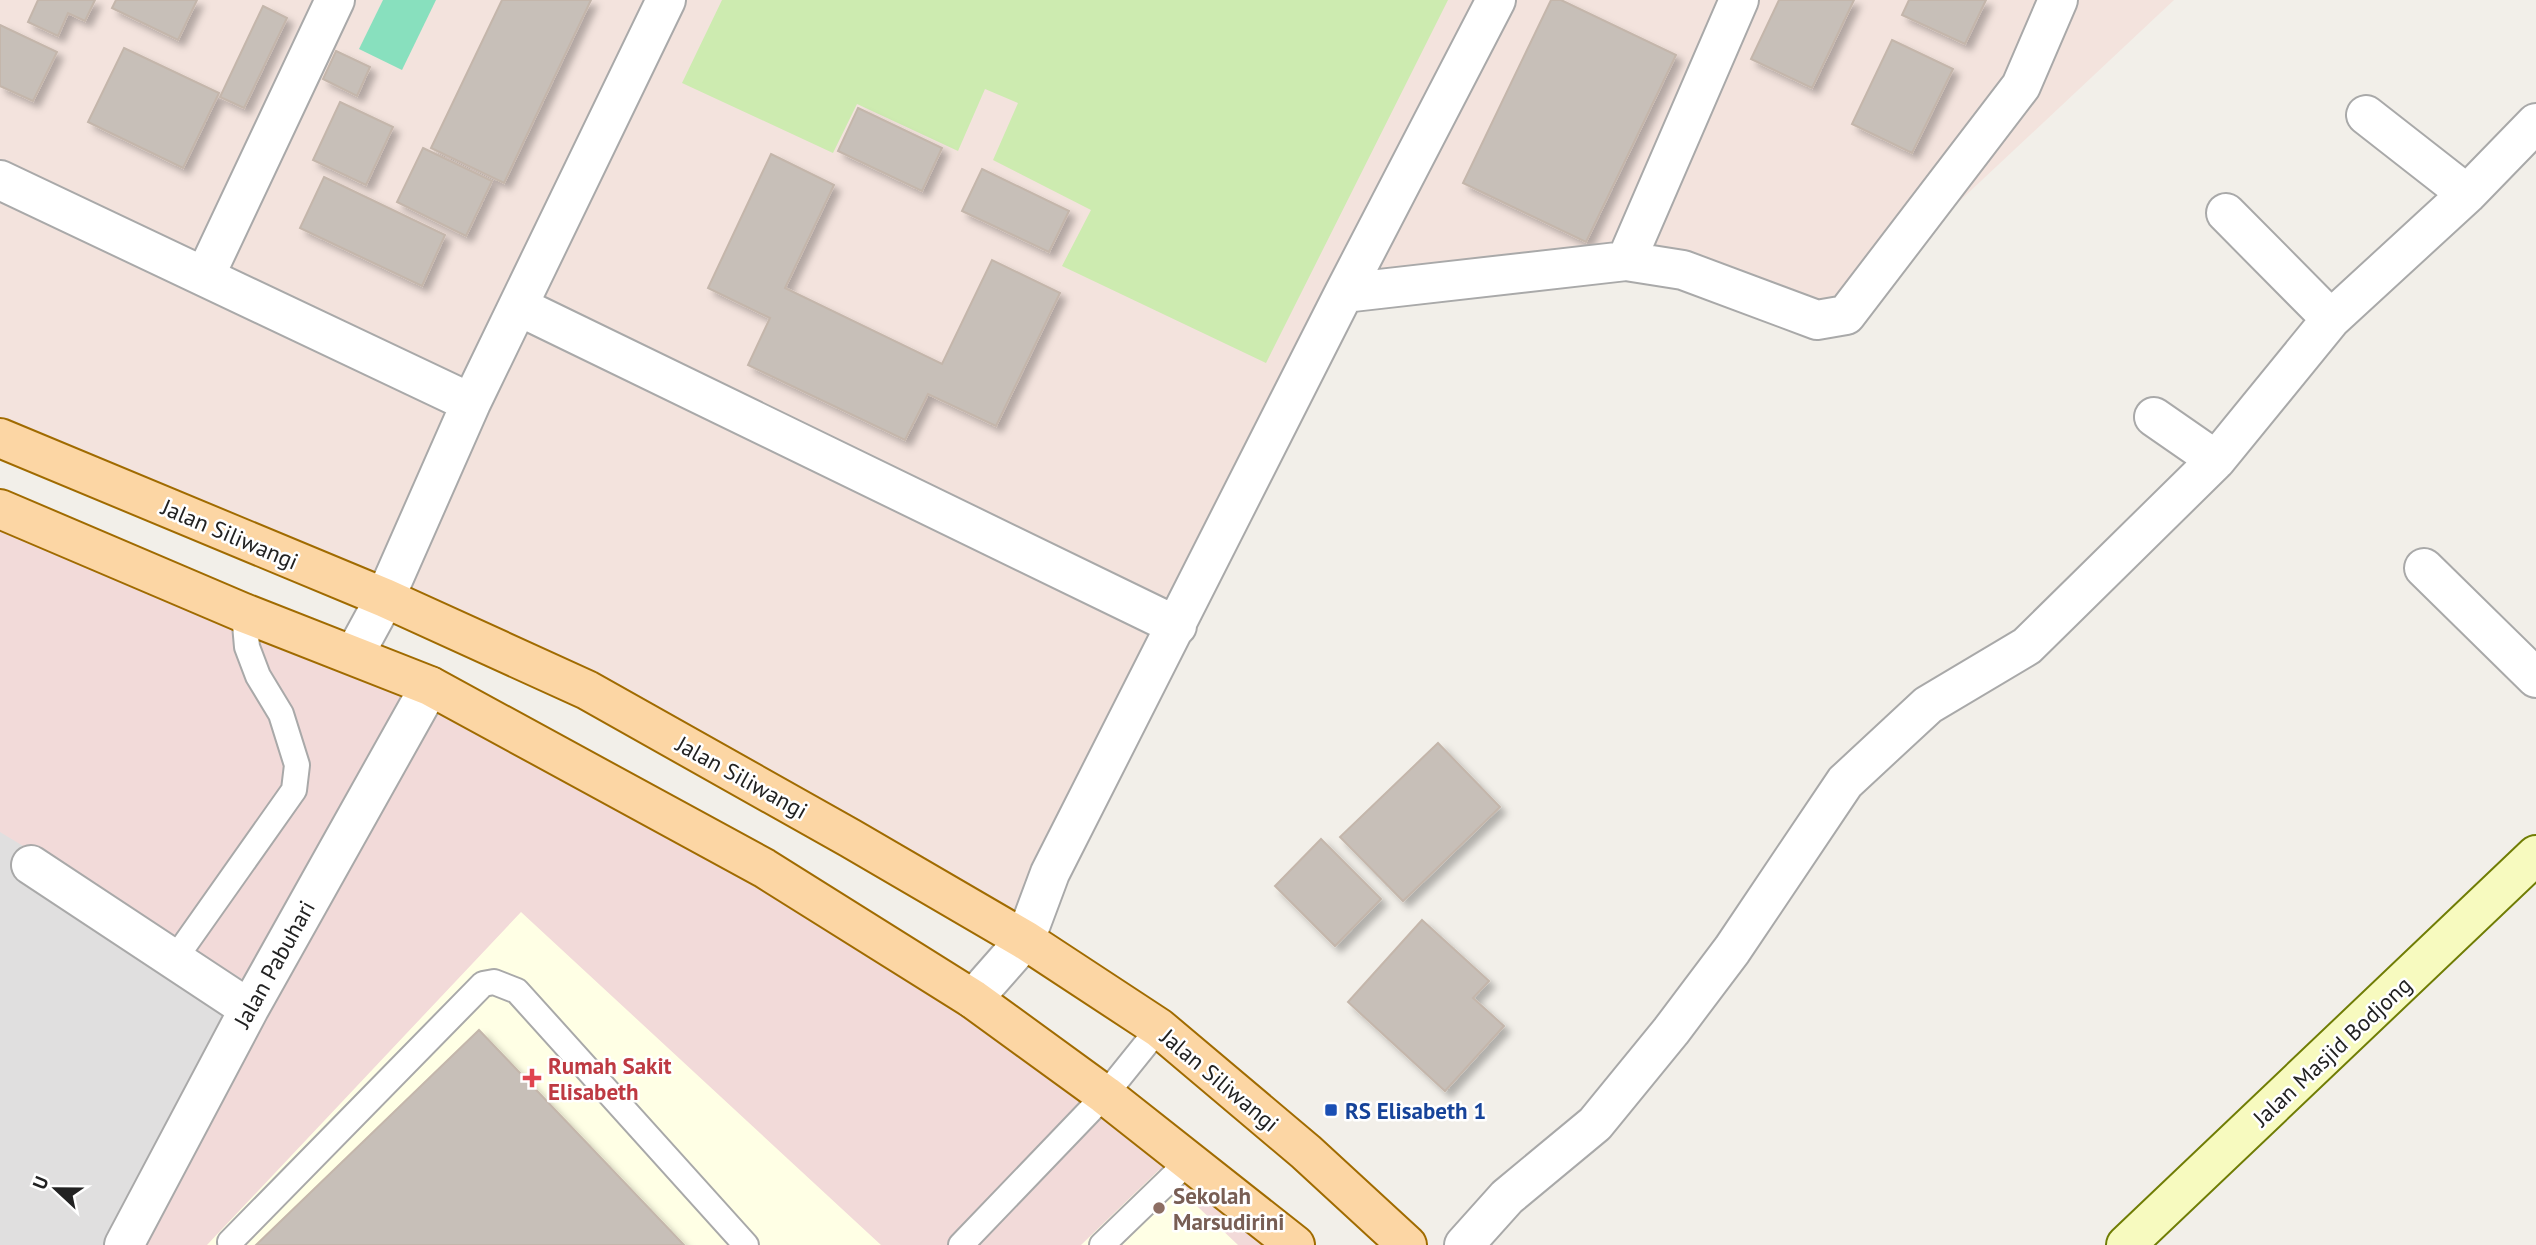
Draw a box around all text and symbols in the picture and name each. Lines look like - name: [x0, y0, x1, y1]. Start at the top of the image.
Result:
- street label: Jalan Siliwangi: [156, 492, 303, 576]
- street label: Jalan Siliwangi: [670, 729, 813, 825]
- street label: Jalan Pabuhari: [227, 895, 321, 1034]
- street label: Jalan Masjid Bodjong: [2246, 970, 2417, 1133]
- street label: Jalan Siliwangi: [1154, 1021, 1285, 1138]
- place label: Rumah Sakit Elisabeth: [548, 1051, 672, 1106]
- marker: Rumah Sakit Elisabeth: [522, 1068, 542, 1088]
- place label: RS Elisabeth 1: [1345, 1096, 1486, 1125]
- marker: RS Elisabeth 1: [1323, 1102, 1339, 1118]
- north arrow: [21, 1154, 91, 1224]
- text: U: [27, 1173, 54, 1193]
- place label: Sekolah Marsudirini: [1173, 1181, 1285, 1236]
- marker: Sekolah Marsudirini: [1151, 1200, 1167, 1216]

